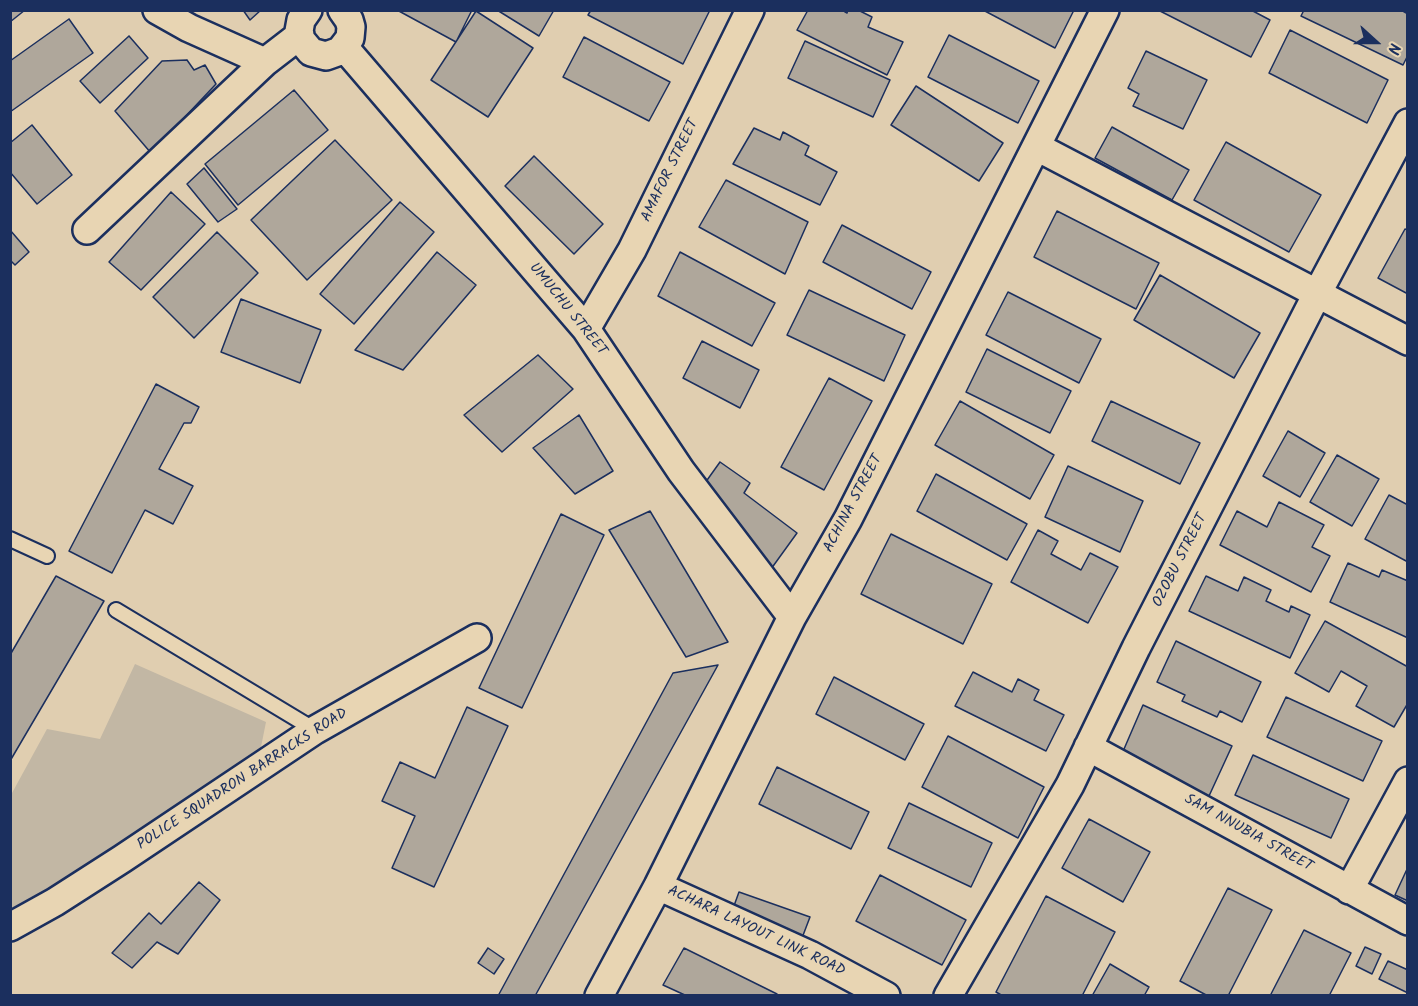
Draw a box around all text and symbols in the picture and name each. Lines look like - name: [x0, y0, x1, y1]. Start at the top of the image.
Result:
- north arrow: [1346, 12, 1406, 72]
- text: N: [1380, 39, 1407, 58]
- street label: AMAFOR STREET: [638, 117, 704, 225]
- street label: UMUCHU STREET: [524, 260, 610, 360]
- street label: ACHINA STREET: [821, 452, 887, 556]
- street label: OZOBU STREET: [1150, 511, 1212, 611]
- street label: POLICE SQUADRON BARRACKS ROAD: [134, 705, 352, 855]
- street label: SAM NNUBIA STREET: [1181, 791, 1315, 877]
- street label: ACHARA LAYOUT LINK ROAD: [664, 883, 848, 981]

